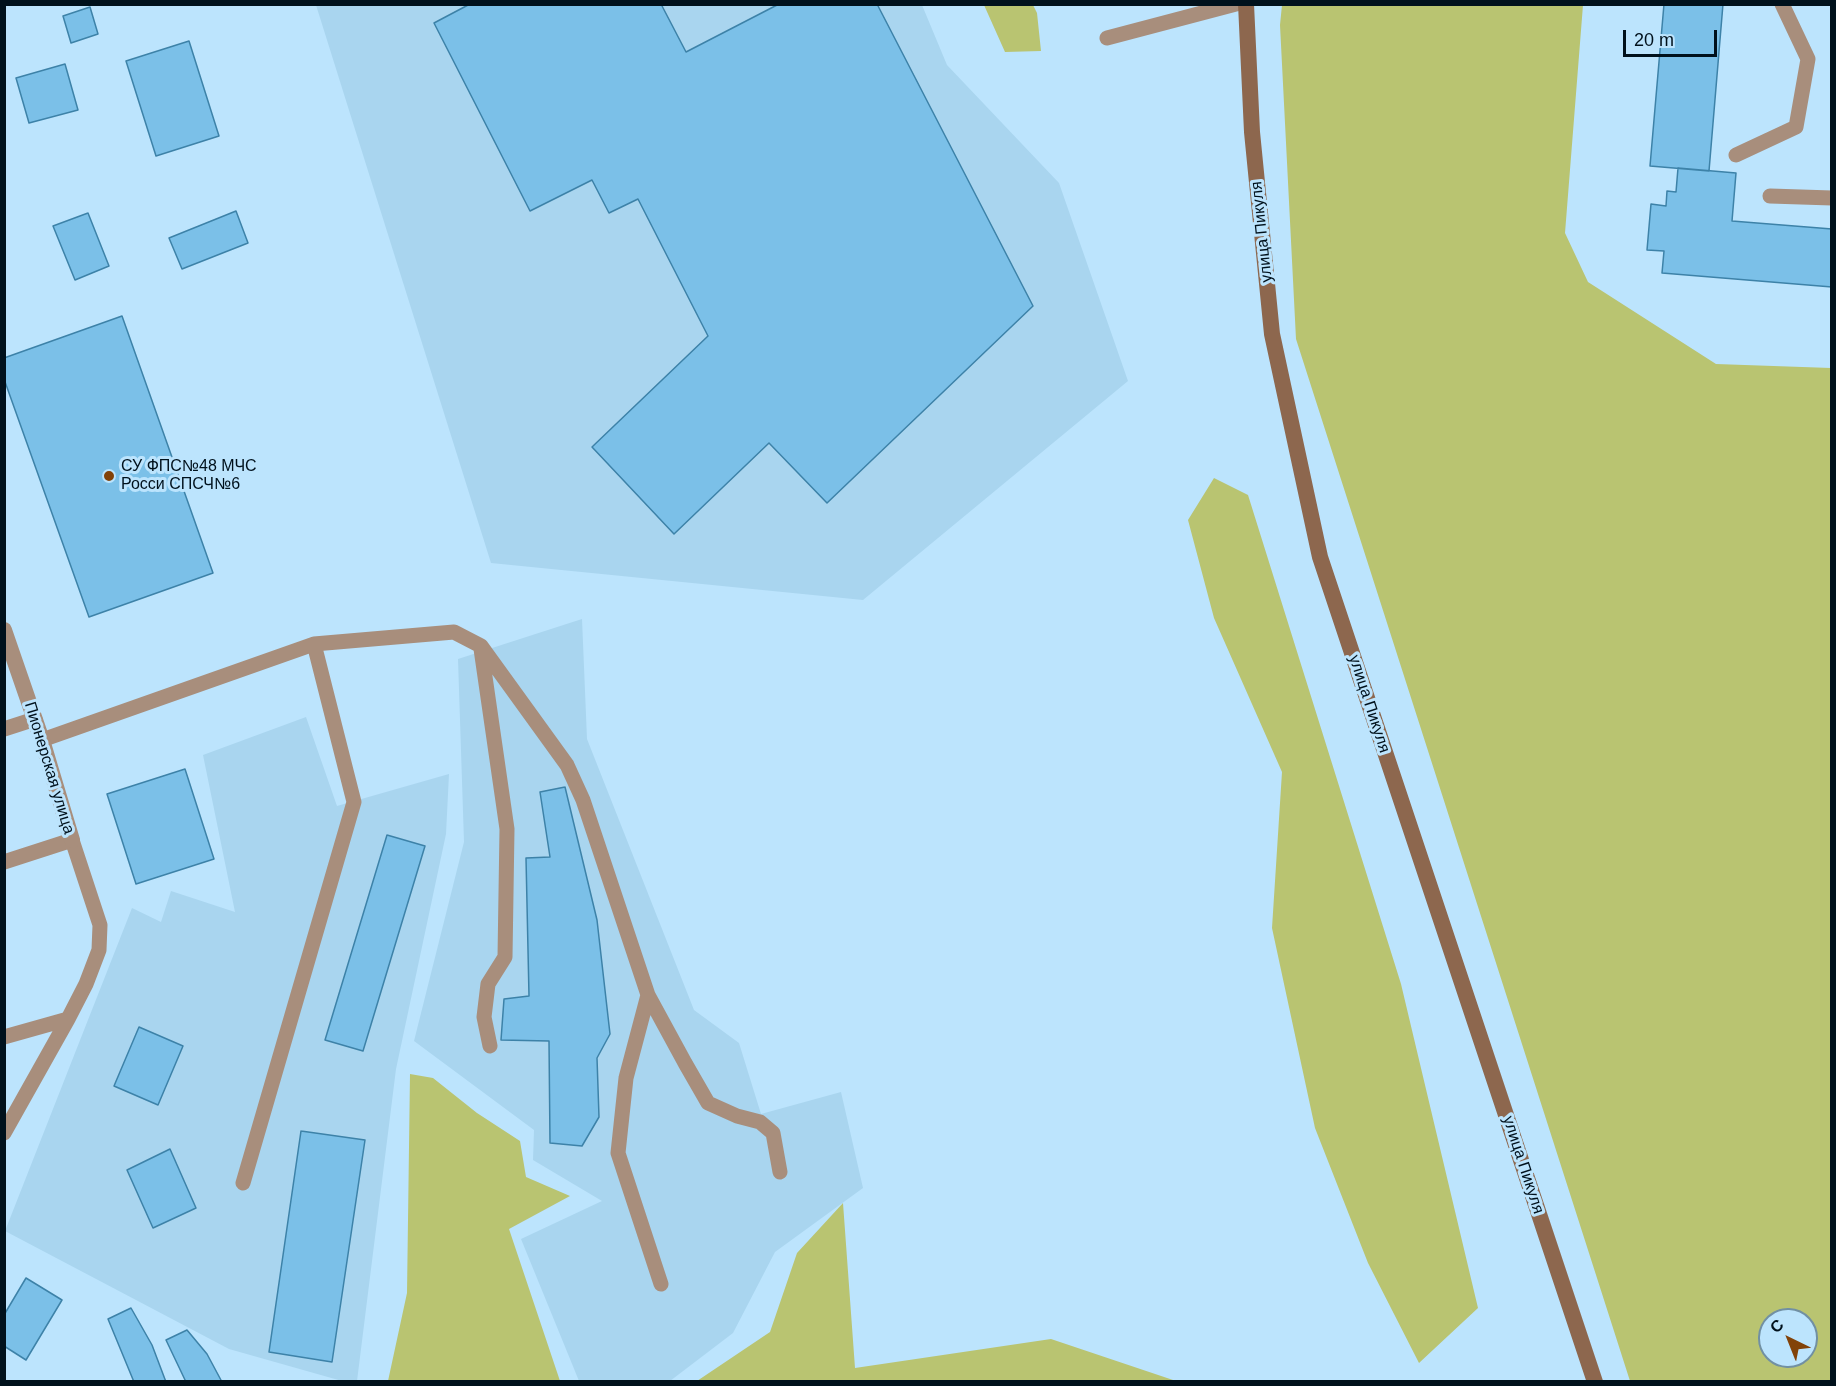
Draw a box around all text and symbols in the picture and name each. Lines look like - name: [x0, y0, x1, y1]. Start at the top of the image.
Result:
- scale bar: [1626, 18, 1720, 56]
- text: 20 m: [1634, 30, 1674, 50]
- street label: улица Пикуля: [1247, 180, 1277, 284]
- place label: СУ ФПС№48 МЧС Росси СПСЧ№6: [121, 457, 257, 495]
- marker: СУ ФПС№48 МЧС Росси СПСЧ№6: [102, 469, 116, 483]
- street label: улица Пикуля: [1344, 653, 1394, 755]
- street label: Пионерская улица: [20, 700, 78, 836]
- street label: улица Пикуля: [1498, 1114, 1548, 1216]
- north arrow: [1758, 1308, 1818, 1368]
- text: С: [1767, 1316, 1787, 1336]

